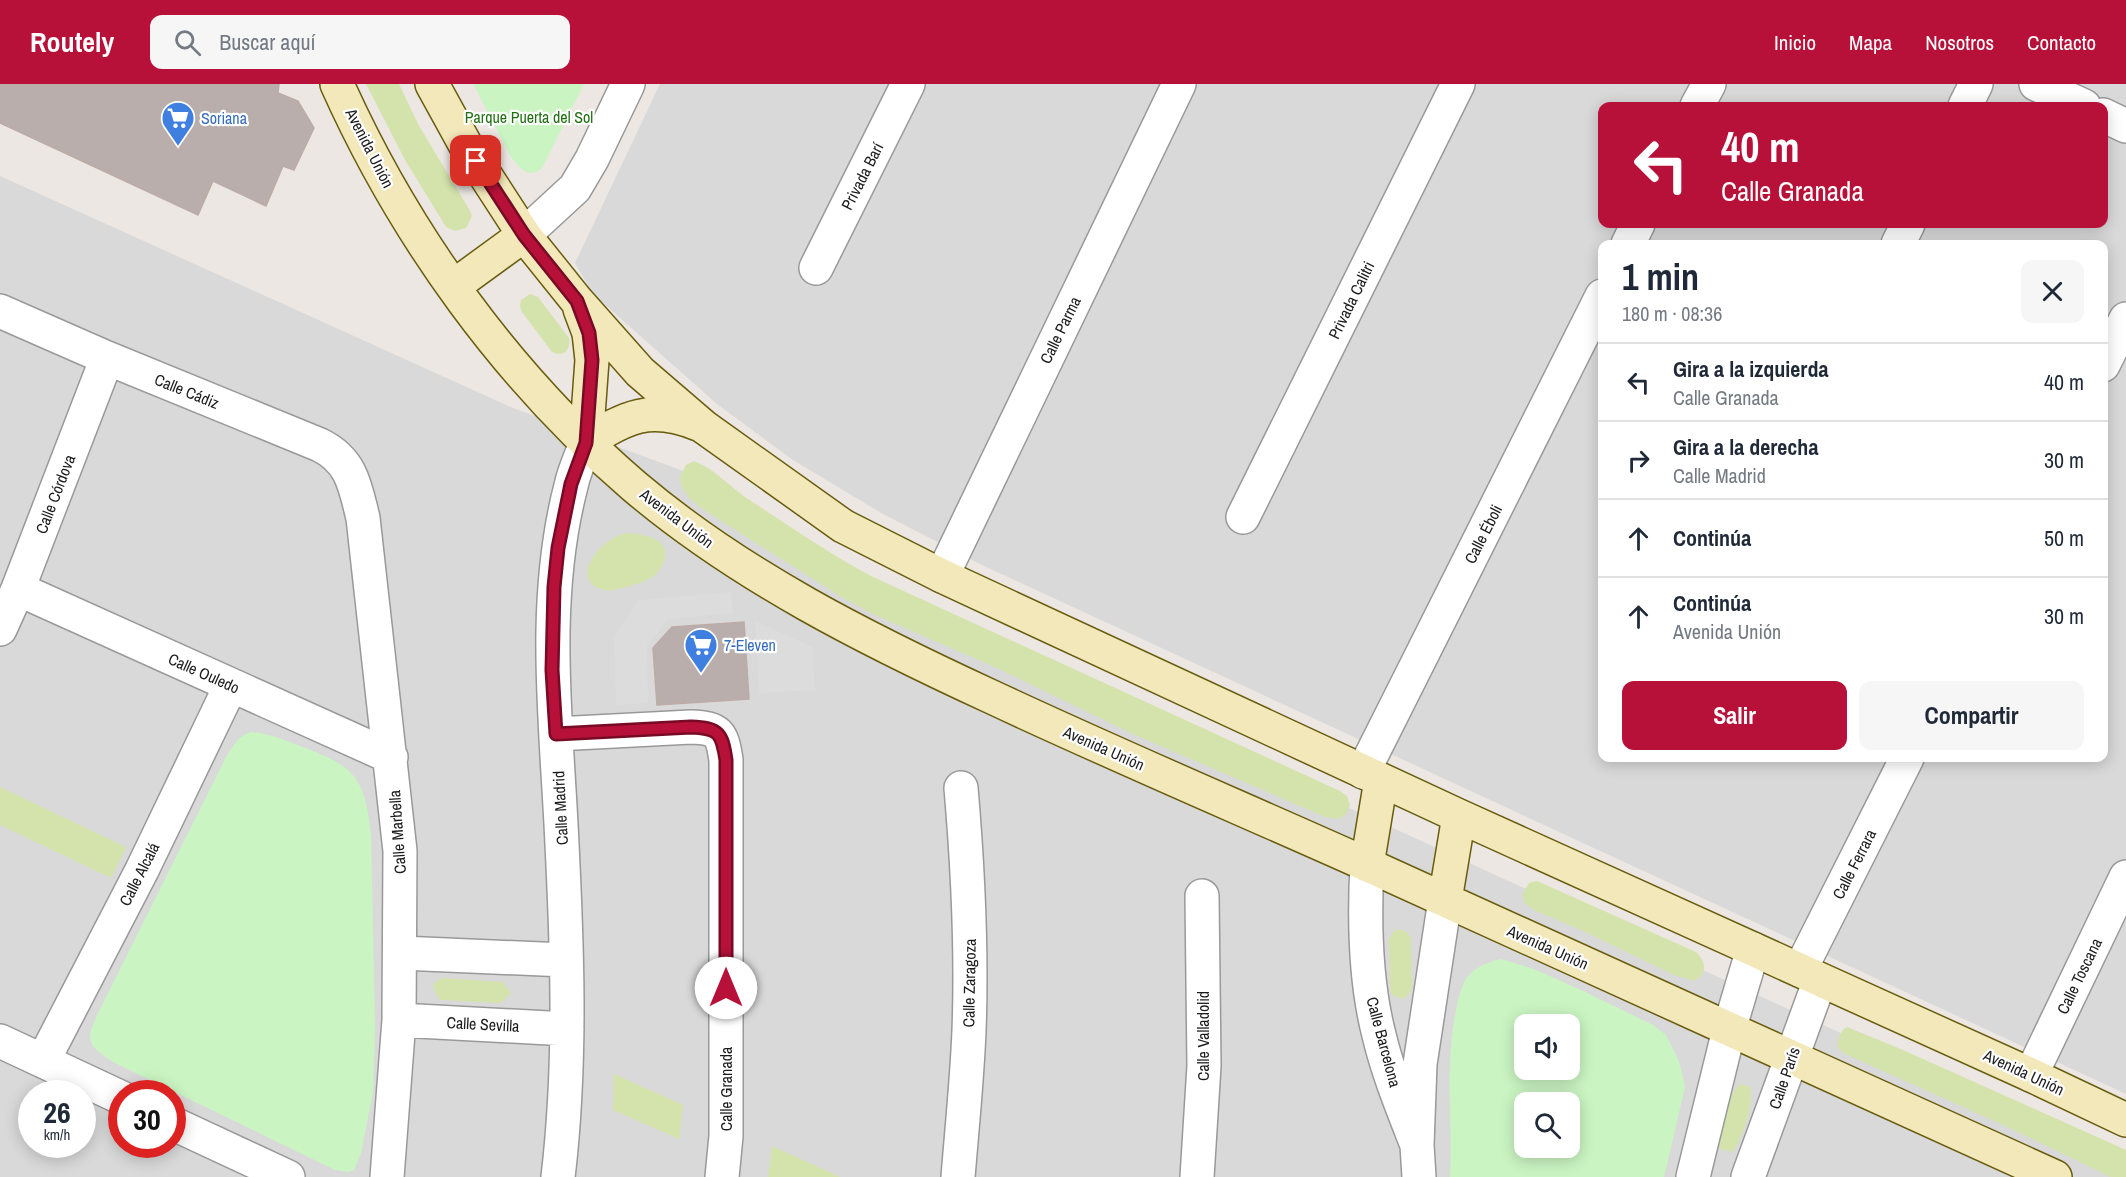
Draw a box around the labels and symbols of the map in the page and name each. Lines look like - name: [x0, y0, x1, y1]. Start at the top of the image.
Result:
- supermarket icon: Soriana: [160, 100, 196, 147]
- street label: Avenida Unión: [340, 104, 399, 192]
- park label: Parque Puerta del Sol: [465, 106, 593, 128]
- place label: Soriana: [201, 107, 248, 129]
- pin: [450, 135, 501, 186]
- street label: Privada Barí: [836, 138, 889, 213]
- street label: Privada Calitri: [1323, 257, 1379, 343]
- street label: Calle Parma: [1034, 292, 1086, 367]
- street label: Calle Cádiz: [151, 368, 223, 414]
- street label: Calle Córdova: [30, 451, 80, 537]
- street label: Avenida Unión: [635, 483, 718, 553]
- street label: Calle Éboli: [1459, 501, 1507, 567]
- supermarket icon: 7-Eleven: [683, 627, 719, 674]
- place label: 7-Eleven: [724, 634, 776, 656]
- street label: Calle Ouledo: [165, 648, 243, 698]
- street label: Avenida Unión: [1059, 720, 1148, 776]
- street label: Calle Madrid: [547, 770, 573, 846]
- street label: Calle Marbella: [383, 789, 411, 875]
- street label: Calle Ferrara: [1827, 825, 1881, 903]
- street label: Calle Alcalá: [114, 838, 165, 910]
- street label: Avenida Unión: [1503, 919, 1592, 975]
- street label: Calle Toscana: [2051, 934, 2107, 1018]
- street label: Calle Zaragoza: [957, 938, 981, 1028]
- position arrow: [694, 956, 758, 1020]
- street label: Calle Valladolid: [1192, 991, 1214, 1081]
- street label: Calle Barcelona: [1361, 994, 1407, 1090]
- street label: Calle Sevilla: [446, 1011, 521, 1037]
- street label: Avenida Unión: [1979, 1043, 2068, 1100]
- street label: Calle París: [1763, 1044, 1805, 1112]
- street label: Calle Granada: [715, 1046, 737, 1131]
- speed limit sign: 30: [108, 1080, 186, 1158]

